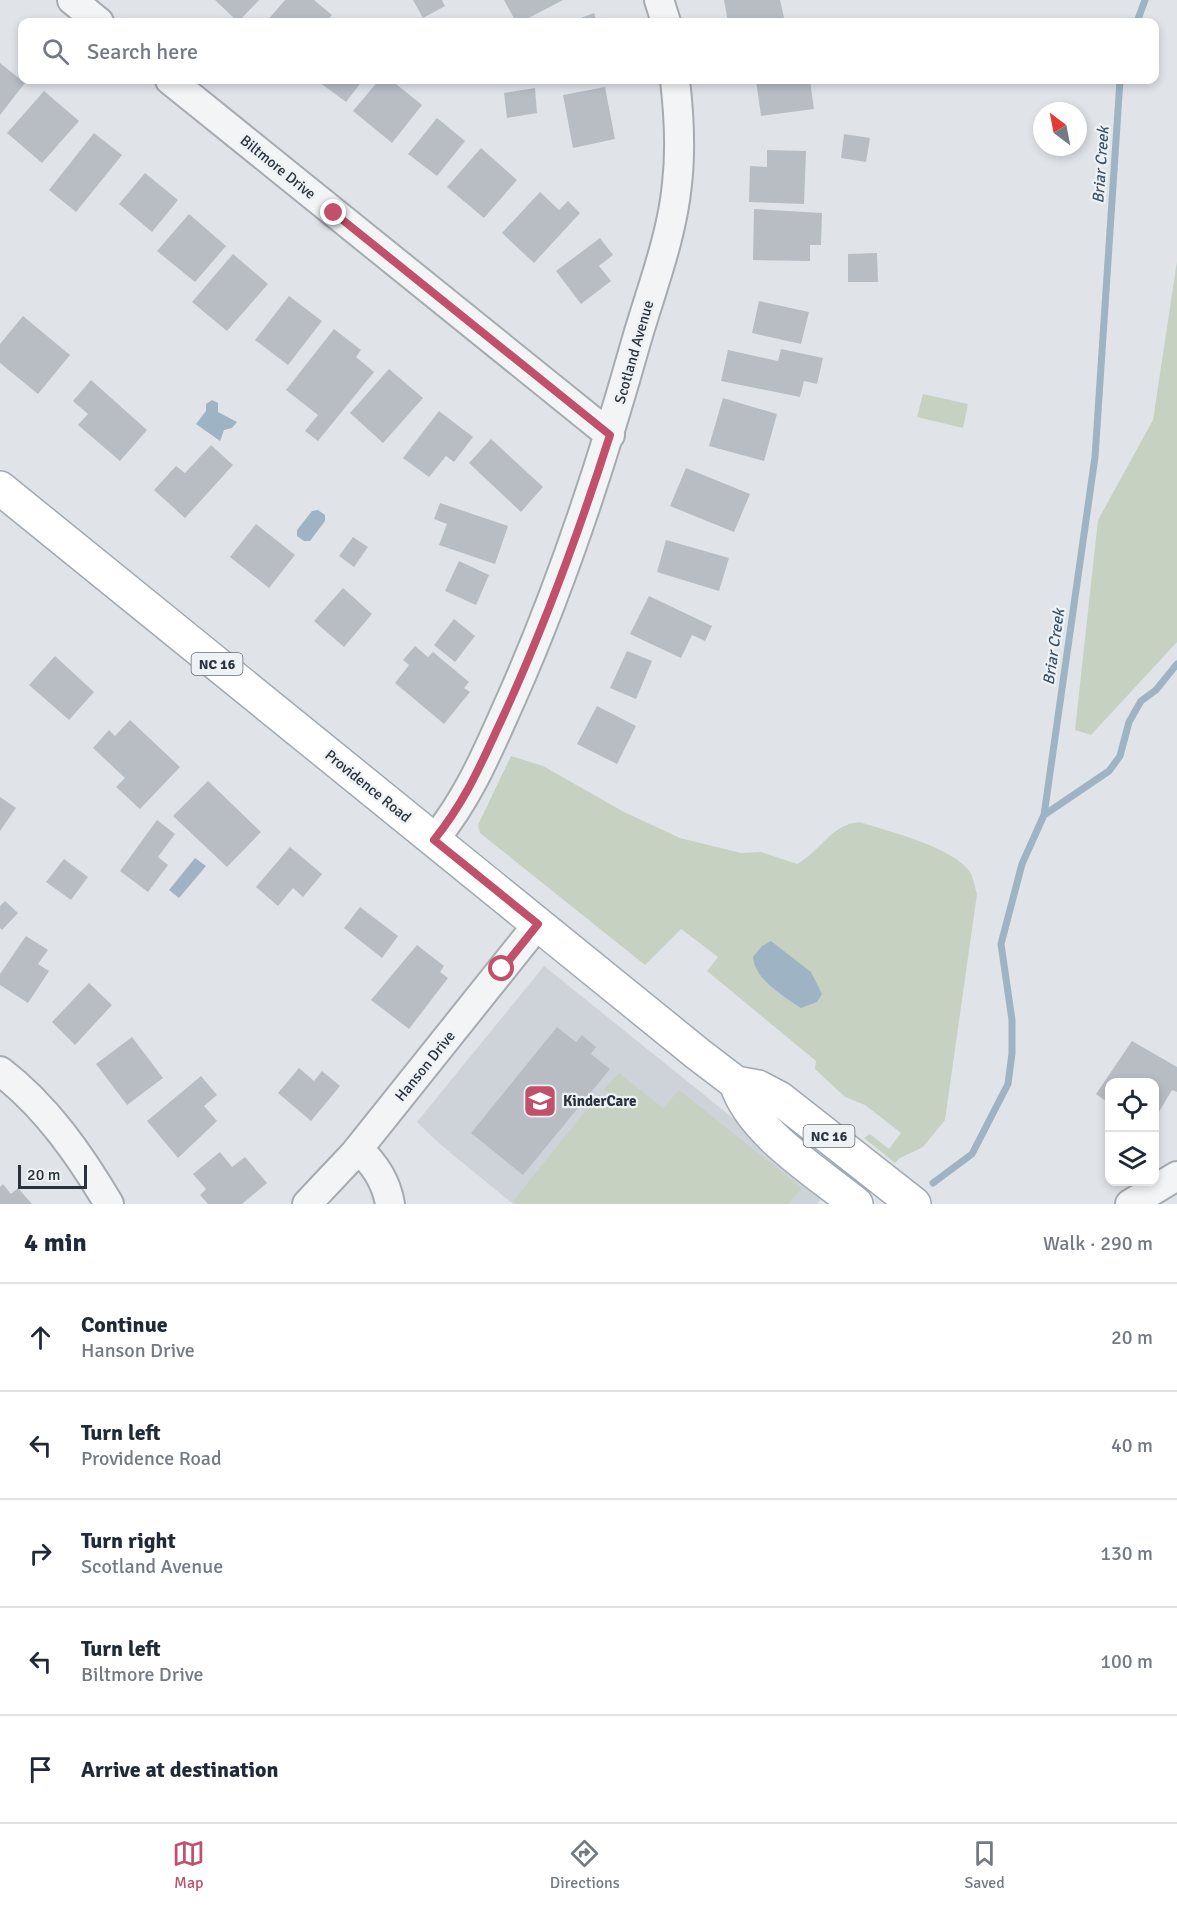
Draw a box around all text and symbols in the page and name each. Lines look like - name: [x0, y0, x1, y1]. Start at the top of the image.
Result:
- search box: [18, 18, 1159, 84]
- icon: search: [39, 35, 72, 68]
- text: Search here: [87, 38, 198, 65]
- north arrow: [1033, 102, 1087, 156]
- water label: Briar Creek: [1088, 124, 1114, 204]
- street label: Biltmore Drive: [237, 131, 319, 203]
- route end: [320, 199, 346, 225]
- street label: Scotland Avenue: [611, 298, 657, 406]
- water label: Briar Creek: [1039, 606, 1070, 686]
- road number: NC 16: [192, 653, 242, 675]
- street label: Providence Road: [321, 746, 415, 826]
- route start: [488, 955, 514, 981]
- street label: Hanson Drive: [391, 1027, 459, 1105]
- map controls: [1105, 1078, 1159, 1186]
- button: locate: [1105, 1078, 1159, 1132]
- school or university icon: KinderCare: [522, 1083, 558, 1119]
- place label: KinderCare: [563, 1092, 636, 1110]
- road number: NC 16: [804, 1125, 854, 1147]
- button: layers: [1105, 1132, 1159, 1186]
- scale bar: [18, 1162, 87, 1190]
- text: 20 m: [27, 1165, 61, 1185]
- text: 4 min: [24, 1227, 87, 1259]
- text: Walk · 290 m: [1043, 1231, 1153, 1256]
- text: Continue: [81, 1311, 168, 1338]
- icon: ahead: [24, 1321, 57, 1354]
- text: 20 m: [1111, 1325, 1153, 1350]
- text: Hanson Drive: [81, 1338, 195, 1363]
- text: Turn left: [81, 1419, 161, 1446]
- icon: left: [24, 1429, 57, 1462]
- text: 40 m: [1111, 1433, 1153, 1458]
- text: Providence Road: [81, 1446, 222, 1471]
- text: Turn right: [81, 1527, 176, 1554]
- icon: right: [24, 1537, 57, 1570]
- text: 130 m: [1100, 1541, 1153, 1566]
- text: Scotland Avenue: [81, 1554, 223, 1579]
- text: Turn left: [81, 1635, 161, 1662]
- icon: left: [24, 1645, 57, 1678]
- text: 100 m: [1100, 1649, 1153, 1674]
- text: Biltmore Drive: [81, 1662, 204, 1687]
- icon: arrive: [24, 1753, 57, 1786]
- text: Arrive at destination: [81, 1756, 278, 1783]
- tab: Map: [172, 1837, 205, 1893]
- tab: Directions: [550, 1837, 620, 1893]
- tab: Saved: [964, 1837, 1005, 1893]

